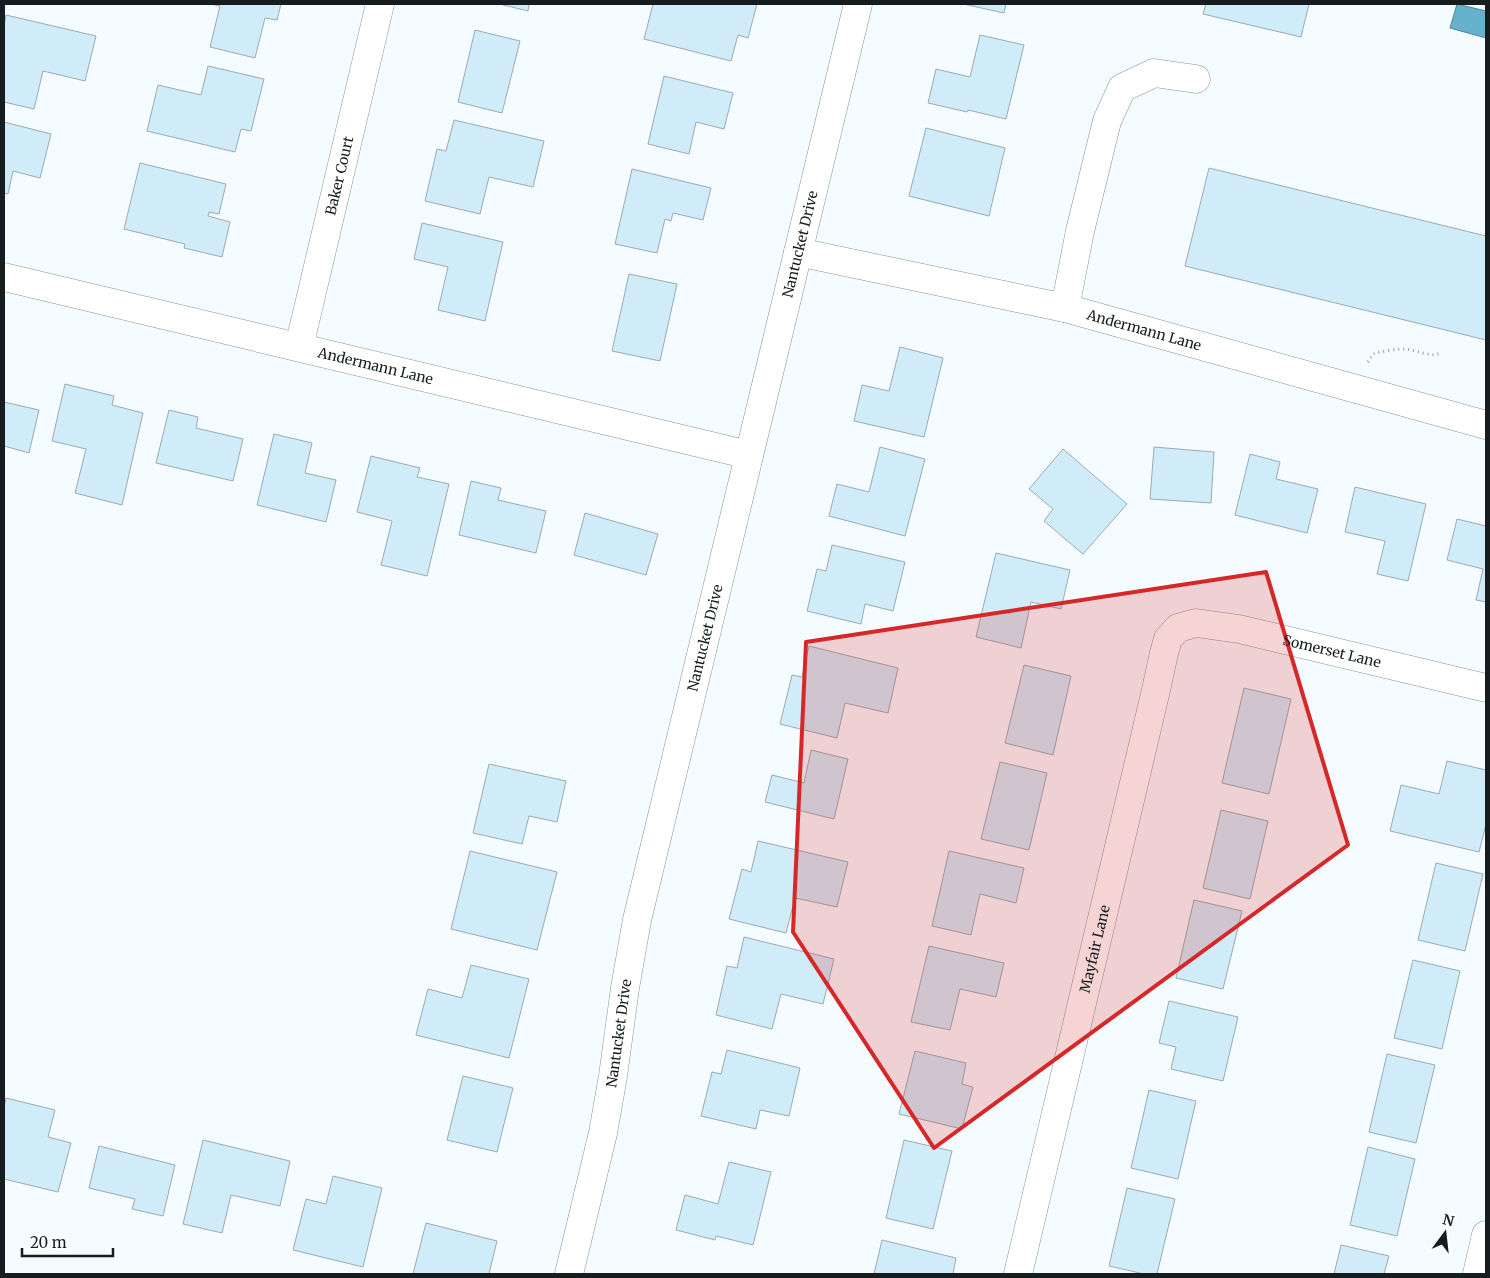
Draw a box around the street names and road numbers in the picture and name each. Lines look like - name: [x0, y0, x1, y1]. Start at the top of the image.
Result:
- street label: Baker Court: [321, 134, 358, 217]
- street label: Nantucket Drive: [778, 189, 822, 299]
- street label: Andermann Lane: [1084, 305, 1203, 354]
- street label: Andermann Lane: [315, 343, 435, 388]
- street label: Nantucket Drive: [683, 583, 727, 693]
- street label: Somerset Lane: [1281, 631, 1383, 672]
- street label: Mayfair Lane: [1076, 903, 1114, 995]
- street label: Nantucket Drive: [602, 978, 635, 1089]

